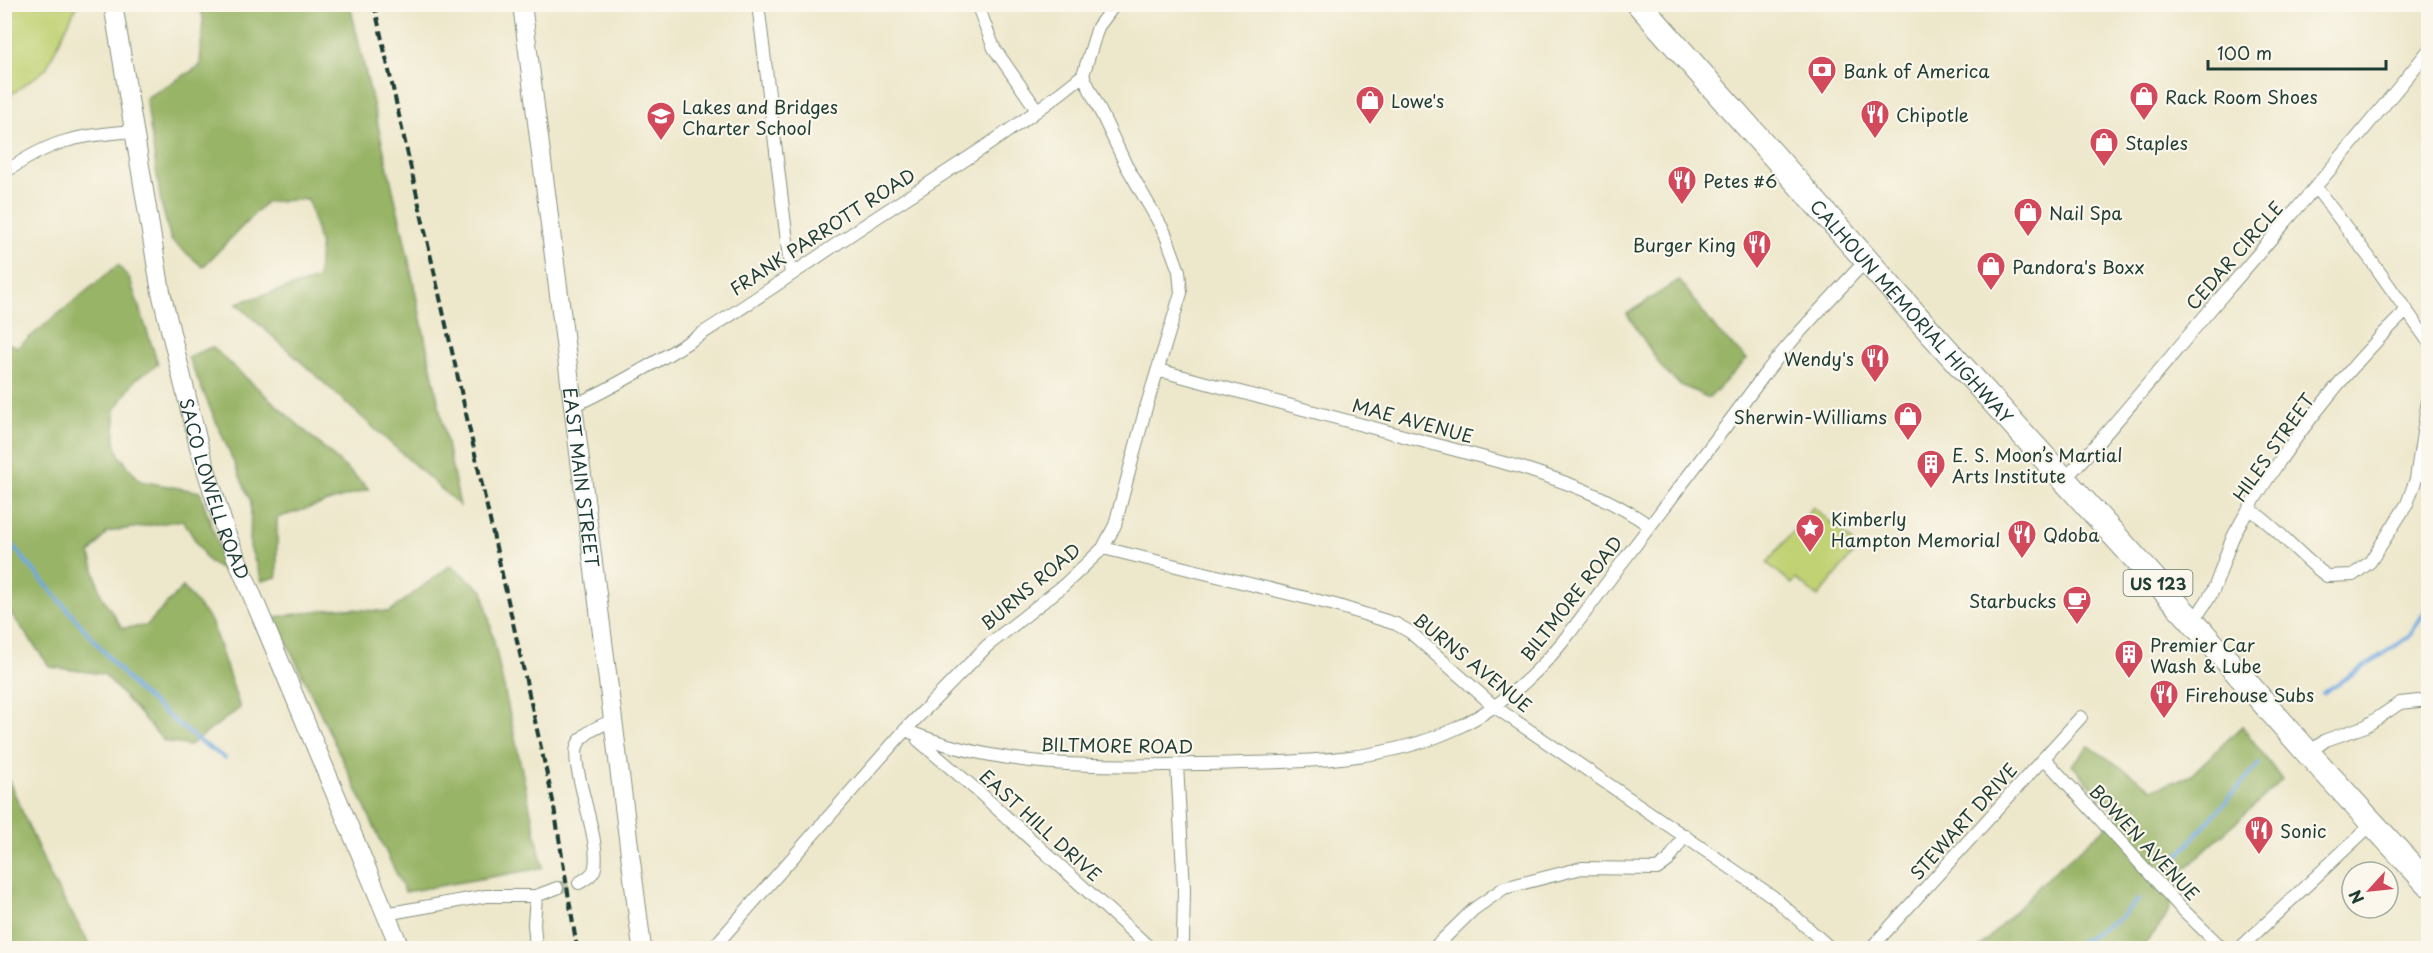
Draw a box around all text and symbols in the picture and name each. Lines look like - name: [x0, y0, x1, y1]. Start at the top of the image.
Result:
- scale bar: [2208, 33, 2386, 71]
- text: 100 m: [2217, 39, 2272, 66]
- bank icon: Bank of America: [1806, 54, 1838, 96]
- place label: Bank of America: [1843, 57, 1990, 84]
- shop icon: Rack Room Shoes: [2128, 80, 2160, 122]
- place label: Rack Room Shoes: [2165, 83, 2318, 110]
- shop icon: Lowe's: [1354, 84, 1386, 126]
- place label: Lowe's: [1391, 87, 1444, 114]
- place label: Lakes and Bridges Charter School: [682, 93, 838, 141]
- restaurant icon: Chipotle: [1859, 98, 1891, 140]
- school or university icon: Lakes and Bridges Charter School: [645, 100, 677, 142]
- place label: Chipotle: [1896, 101, 1969, 128]
- shop icon: Staples: [2088, 126, 2120, 168]
- place label: Staples: [2125, 129, 2188, 156]
- street label: FRANK PARROTT ROAD: [724, 161, 920, 301]
- restaurant icon: Petes #6: [1666, 164, 1698, 206]
- place label: Petes #6: [1703, 167, 1777, 194]
- street label: CALHOUN MEMORIAL HIGHWAY: [1805, 193, 2020, 429]
- street label: CEDAR CIRCLE: [2179, 195, 2289, 315]
- shop icon: Nail Spa: [2012, 196, 2044, 238]
- place label: Nail Spa: [2049, 199, 2122, 226]
- restaurant icon: Burger King: [1741, 228, 1773, 270]
- place label: Burger King: [1633, 231, 1736, 258]
- shop icon: Pandora's Boxx: [1975, 250, 2007, 292]
- place label: Pandora's Boxx: [2012, 253, 2145, 280]
- restaurant icon: Wendy's: [1859, 342, 1891, 384]
- place label: Wendy's: [1784, 345, 1854, 372]
- street label: EAST MAIN STREET: [557, 386, 607, 569]
- street label: HILES STREET: [2226, 387, 2321, 507]
- street label: MAE AVENUE: [1349, 391, 1477, 449]
- street label: SACO LOWELL ROAD: [174, 395, 257, 583]
- shop icon: Sherwin-Williams: [1892, 400, 1924, 442]
- place label: Sherwin-Williams: [1734, 403, 1887, 430]
- place label: E. S. Moon’s Martial Arts Institute: [1952, 441, 2122, 489]
- building icon: E. S. Moon’s Martial Arts Institute: [1915, 448, 1947, 490]
- place label: Kimberly Hampton Memorial: [1831, 505, 2000, 553]
- place icon: Kimberly Hampton Memorial: [1794, 512, 1826, 554]
- restaurant icon: Qdoba: [2006, 518, 2038, 560]
- place label: Qdoba: [2043, 521, 2100, 548]
- street label: BILTMORE ROAD: [1513, 530, 1629, 666]
- street label: BURNS ROAD: [974, 536, 1086, 636]
- road number: US 123: [2124, 570, 2192, 596]
- cafe icon: Starbucks: [2061, 584, 2093, 626]
- place label: Starbucks: [1969, 587, 2056, 614]
- street label: BURNS AVENUE: [1408, 606, 1538, 718]
- place label: Premier Car Wash & Lube: [2150, 631, 2262, 679]
- building icon: Premier Car Wash & Lube: [2113, 638, 2145, 680]
- restaurant icon: Firehouse Subs: [2148, 678, 2180, 720]
- place label: Firehouse Subs: [2185, 681, 2314, 708]
- street label: BILTMORE ROAD: [1041, 730, 1193, 760]
- street label: STEWART DRIVE: [1903, 756, 2023, 886]
- street label: EAST HILL DRIVE: [974, 763, 1108, 887]
- street label: BOWEN AVENUE: [2084, 778, 2206, 906]
- restaurant icon: Sonic: [2243, 814, 2275, 856]
- place label: Sonic: [2280, 817, 2326, 844]
- north arrow: [2340, 860, 2400, 920]
- text: N: [2342, 886, 2369, 908]

